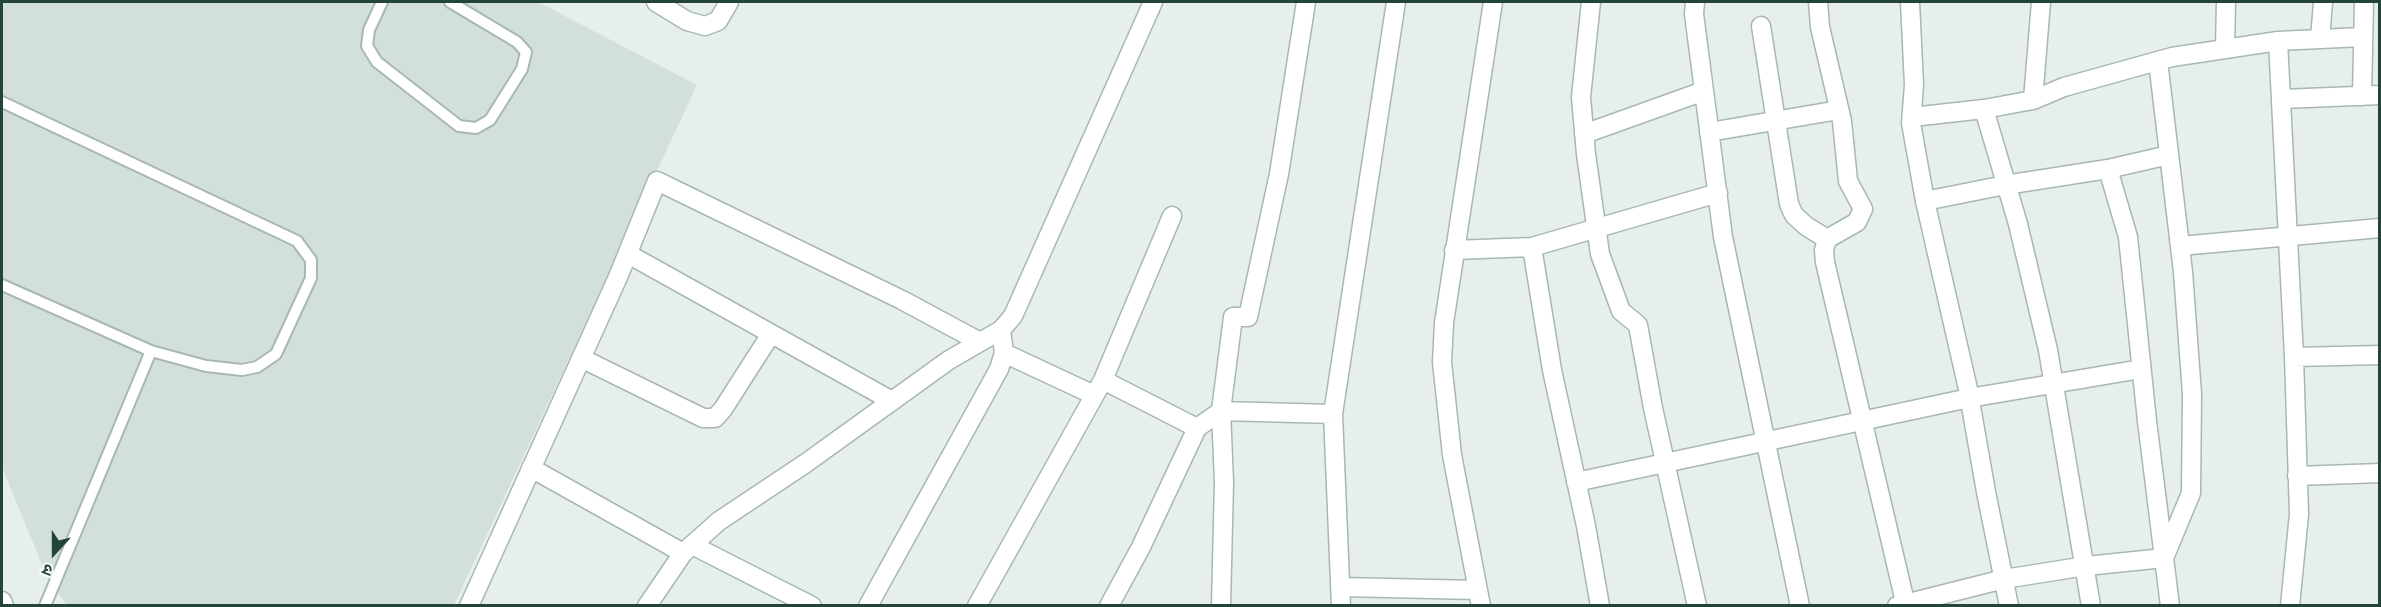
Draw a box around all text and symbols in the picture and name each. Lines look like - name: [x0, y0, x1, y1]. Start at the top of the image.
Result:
- north arrow: [24, 523, 84, 583]
- text: उ: [40, 561, 55, 579]

